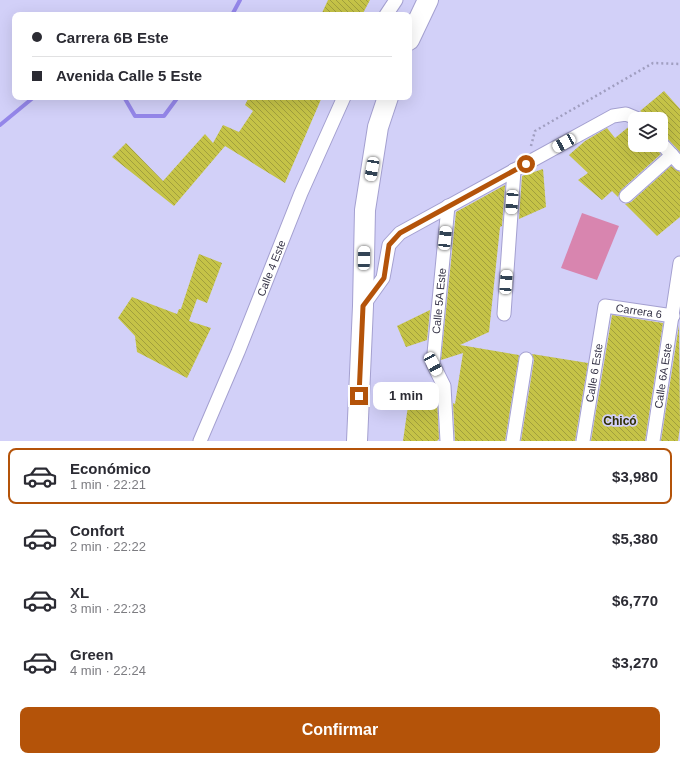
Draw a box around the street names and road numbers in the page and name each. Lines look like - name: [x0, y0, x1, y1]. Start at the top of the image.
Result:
- street label: Calle 4 Este: [255, 238, 288, 298]
- street label: Calle 5A Este: [430, 267, 448, 334]
- street label: Carrera 6: [615, 302, 663, 320]
- street label: Calle 6A Este: [652, 342, 674, 409]
- street label: Calle 6 Este: [583, 343, 605, 403]

